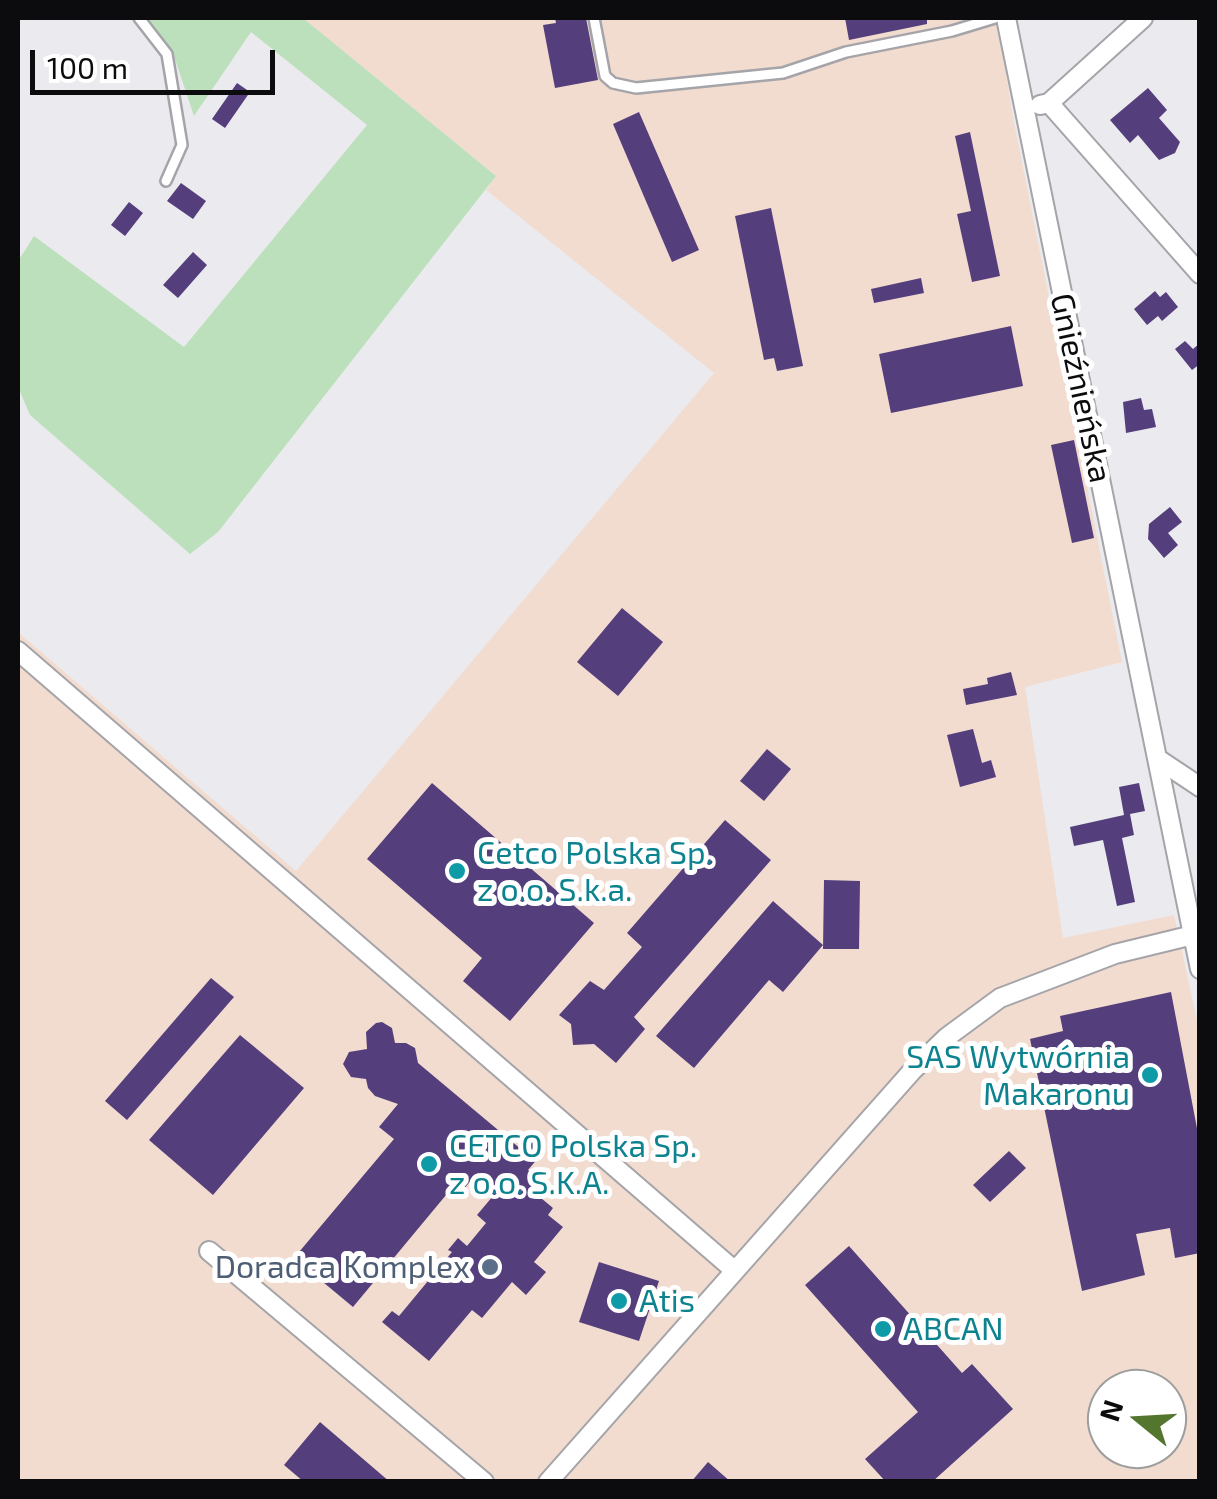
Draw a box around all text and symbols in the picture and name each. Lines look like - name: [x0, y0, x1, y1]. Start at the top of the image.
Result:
- scale bar: [35, 30, 280, 92]
- text: 100 m: [47, 49, 128, 85]
- street label: Gnieźnieńska: [1042, 290, 1120, 486]
- place label: Cetco Polska Sp. z o.o. S.k.a.: [477, 834, 713, 909]
- marker: Cetco Polska Sp. z o.o. S.k.a.: [446, 860, 468, 882]
- place label: SAS Wytwórnia Makaronu: [906, 1038, 1130, 1113]
- marker: SAS Wytwórnia Makaronu: [1139, 1064, 1161, 1086]
- place label: CETCO Polska Sp. z o.o. S.K.A.: [449, 1127, 697, 1202]
- marker: CETCO Polska Sp. z o.o. S.K.A.: [418, 1153, 440, 1175]
- place label: Doradca Komplex: [215, 1248, 470, 1286]
- marker: Doradca Komplex: [479, 1256, 501, 1278]
- place label: Atis: [639, 1282, 695, 1320]
- marker: Atis: [608, 1290, 630, 1312]
- place label: ABCAN: [903, 1310, 1003, 1348]
- marker: ABCAN: [872, 1318, 894, 1340]
- north arrow: [1087, 1369, 1187, 1469]
- text: N: [1091, 1395, 1130, 1425]

